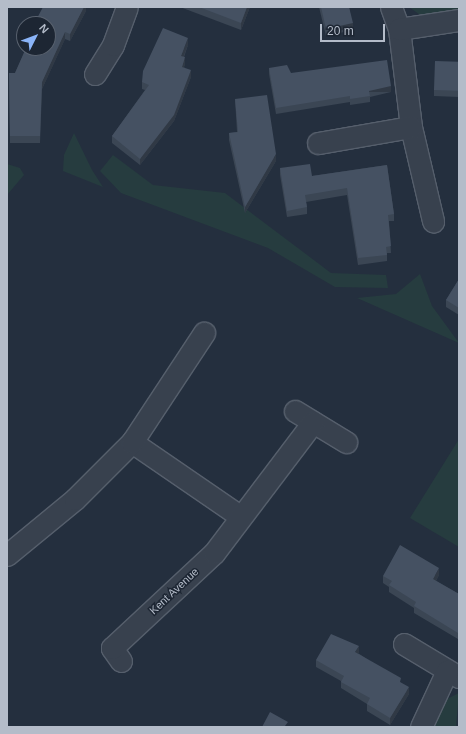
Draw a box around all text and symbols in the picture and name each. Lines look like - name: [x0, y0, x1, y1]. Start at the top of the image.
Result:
- north arrow: [16, 16, 56, 56]
- scale bar: [322, 16, 387, 42]
- text: N: [37, 22, 51, 36]
- text: 20 m: [327, 24, 354, 38]
- street label: Kent Avenue: [147, 565, 201, 617]

